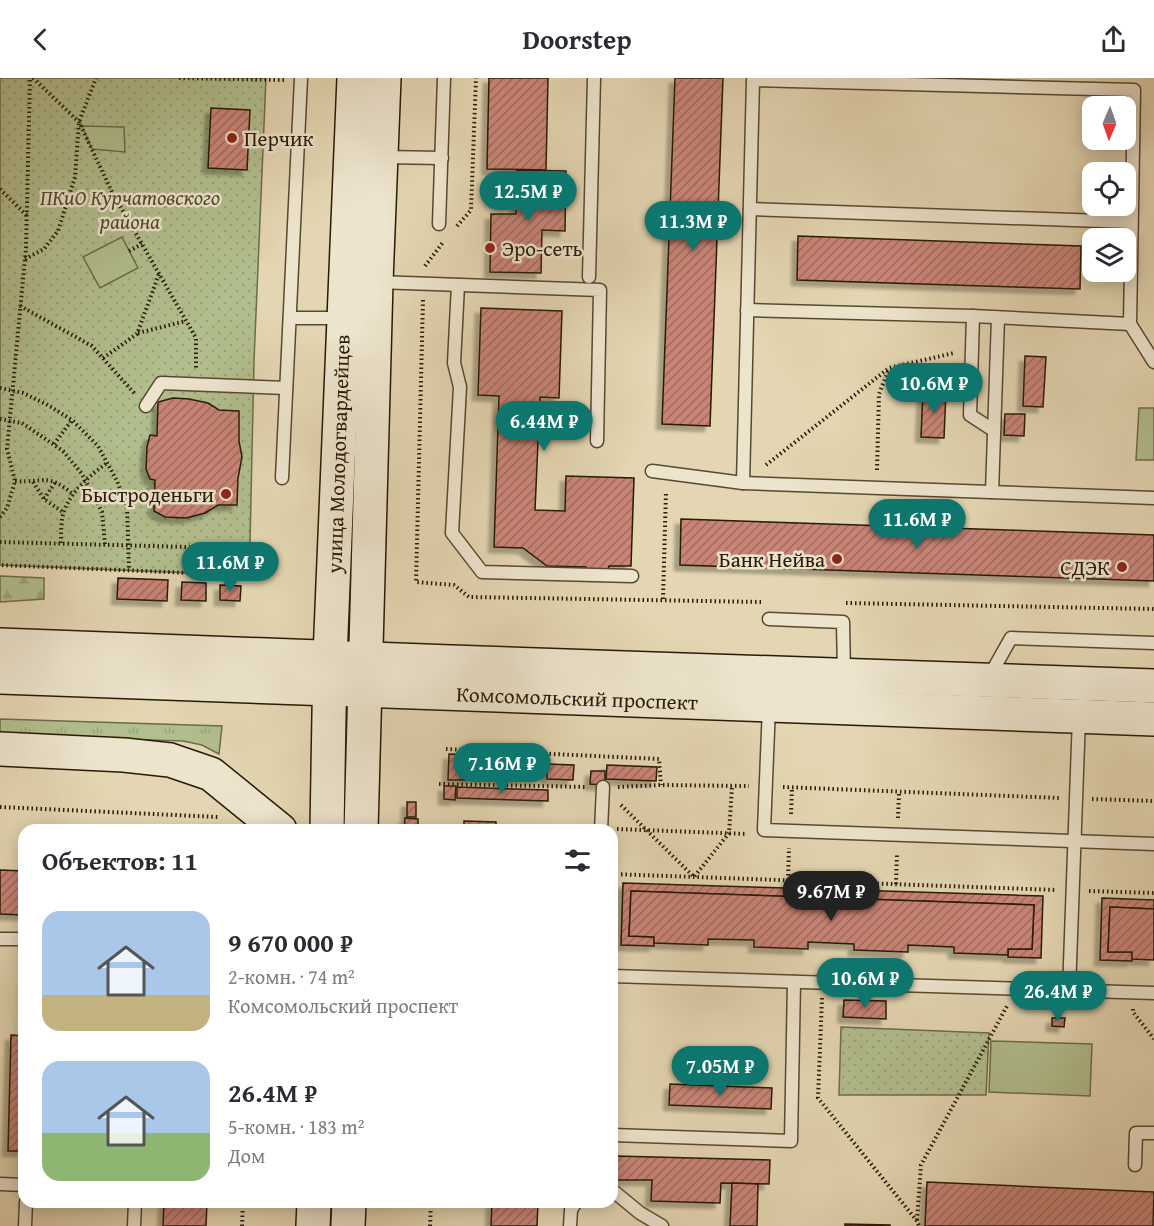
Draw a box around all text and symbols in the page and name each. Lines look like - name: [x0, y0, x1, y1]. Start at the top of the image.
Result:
- text: Doorstep: [522, 19, 632, 59]
- icon: back: [24, 23, 57, 56]
- icon: share: [1097, 23, 1130, 56]
- north arrow: [1082, 96, 1136, 150]
- map controls: [1082, 96, 1136, 282]
- place label: Перчик: [244, 123, 313, 154]
- marker: Перчик: [225, 131, 239, 145]
- button: locate: [1082, 162, 1136, 216]
- pin: 12.5M ₽: [473, 171, 583, 222]
- text: 12.5M ₽: [494, 176, 562, 205]
- park label: ПКиО Курчатовского района: [40, 182, 220, 237]
- pin: 11.3M ₽: [638, 201, 748, 252]
- text: 11.3M ₽: [659, 206, 727, 235]
- button: layers: [1082, 228, 1136, 282]
- place label: Эро-сеть: [502, 233, 583, 264]
- marker: Эро-сеть: [483, 241, 497, 255]
- street label: улица Молодогвардейцев: [318, 334, 358, 575]
- pin: 10.6M ₽: [879, 363, 989, 414]
- text: 10.6M ₽: [900, 368, 968, 397]
- pin: 6.44M ₽: [489, 401, 599, 452]
- text: 6.44M ₽: [510, 406, 578, 435]
- place label: Быстроденьги: [81, 479, 214, 510]
- marker: Быстроденьги: [219, 487, 233, 501]
- pin: 11.6M ₽: [862, 499, 972, 550]
- text: 11.6M ₽: [883, 504, 951, 533]
- pin: 11.6M ₽: [175, 542, 285, 593]
- place label: Банк Нейва: [719, 544, 825, 575]
- text: 11.6M ₽: [196, 547, 264, 576]
- marker: Банк Нейва: [830, 552, 844, 566]
- place label: СДЭК: [1060, 552, 1110, 583]
- marker: СДЭК: [1115, 560, 1129, 574]
- street label: Комсомольский проспект: [456, 678, 698, 718]
- pin: 7.16M ₽: [447, 743, 557, 794]
- text: 7.16M ₽: [468, 748, 536, 777]
- text: Объектов: 11: [42, 841, 198, 880]
- icon: filters: [561, 844, 594, 877]
- pin: 9.67M ₽: [776, 871, 886, 922]
- text: 9.67M ₽: [797, 876, 865, 905]
- text: 9 670 000 ₽: [228, 923, 353, 962]
- icon: home: [90, 935, 162, 1007]
- pin: 10.6M ₽: [810, 958, 920, 1009]
- text: 2-комн. · 74 m²: [228, 962, 355, 991]
- text: 10.6M ₽: [831, 963, 899, 992]
- pin: 26.4M ₽: [1003, 971, 1113, 1022]
- text: 26.4M ₽: [1024, 976, 1092, 1005]
- text: Комсомольский проспект: [228, 991, 458, 1020]
- pin: 7.05M ₽: [665, 1046, 775, 1097]
- text: 7.05M ₽: [686, 1051, 754, 1080]
- text: 26.4M ₽: [228, 1073, 317, 1112]
- icon: home: [90, 1085, 162, 1157]
- text: 5-комн. · 183 m²: [228, 1112, 364, 1141]
- text: Дом: [228, 1141, 265, 1170]

